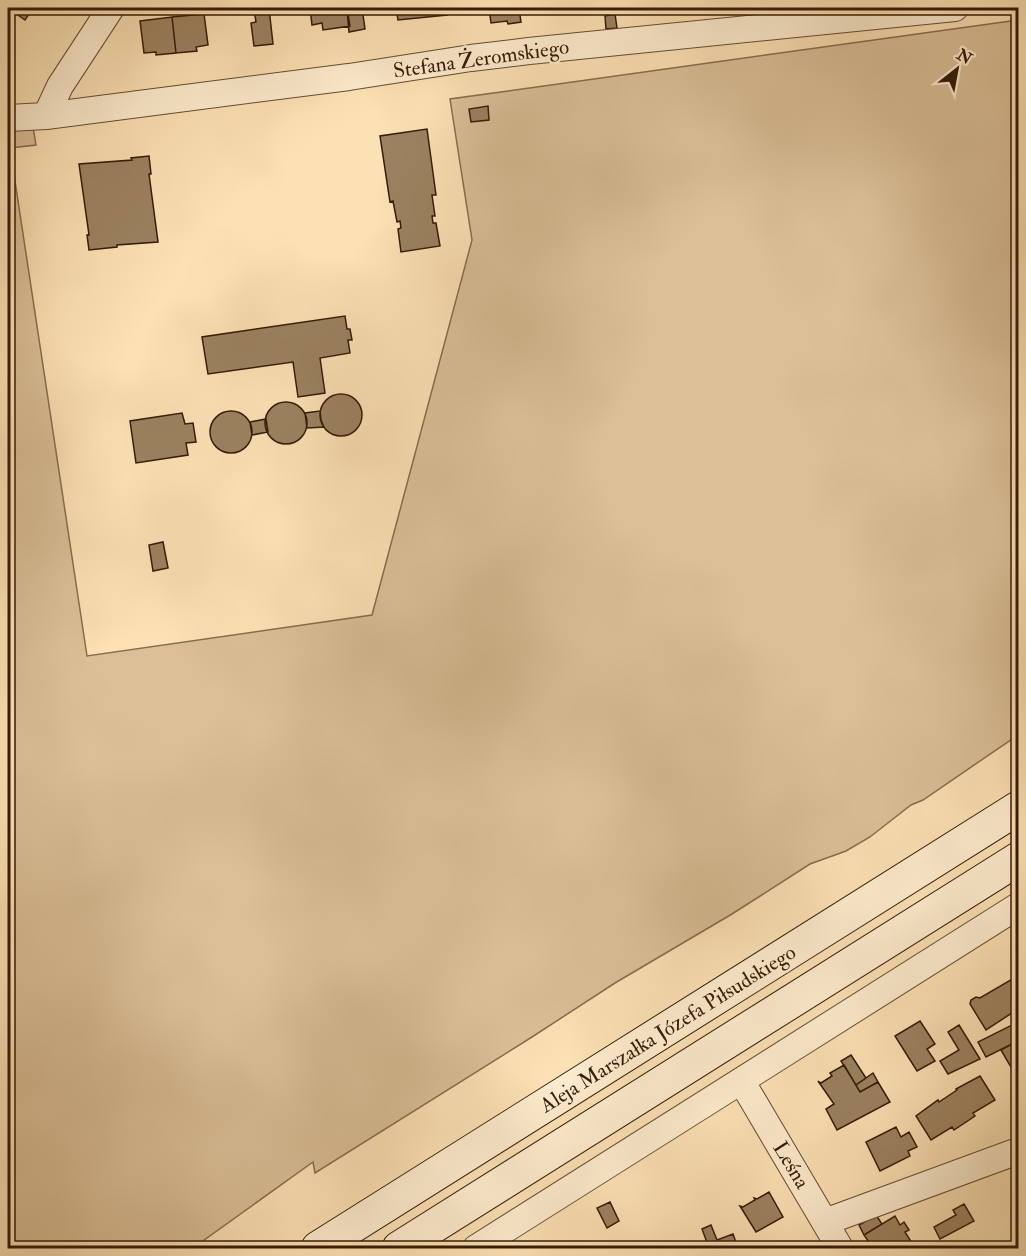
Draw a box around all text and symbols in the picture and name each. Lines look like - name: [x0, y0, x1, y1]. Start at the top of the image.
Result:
- street label: Stefana Żeromskiego: [391, 33, 571, 85]
- north arrow: [927, 39, 987, 99]
- text: N: [952, 44, 976, 70]
- street label: Aleja Marszałka Józefa Piłsudskiego: [534, 939, 801, 1120]
- street label: Leśna: [766, 1136, 816, 1194]

